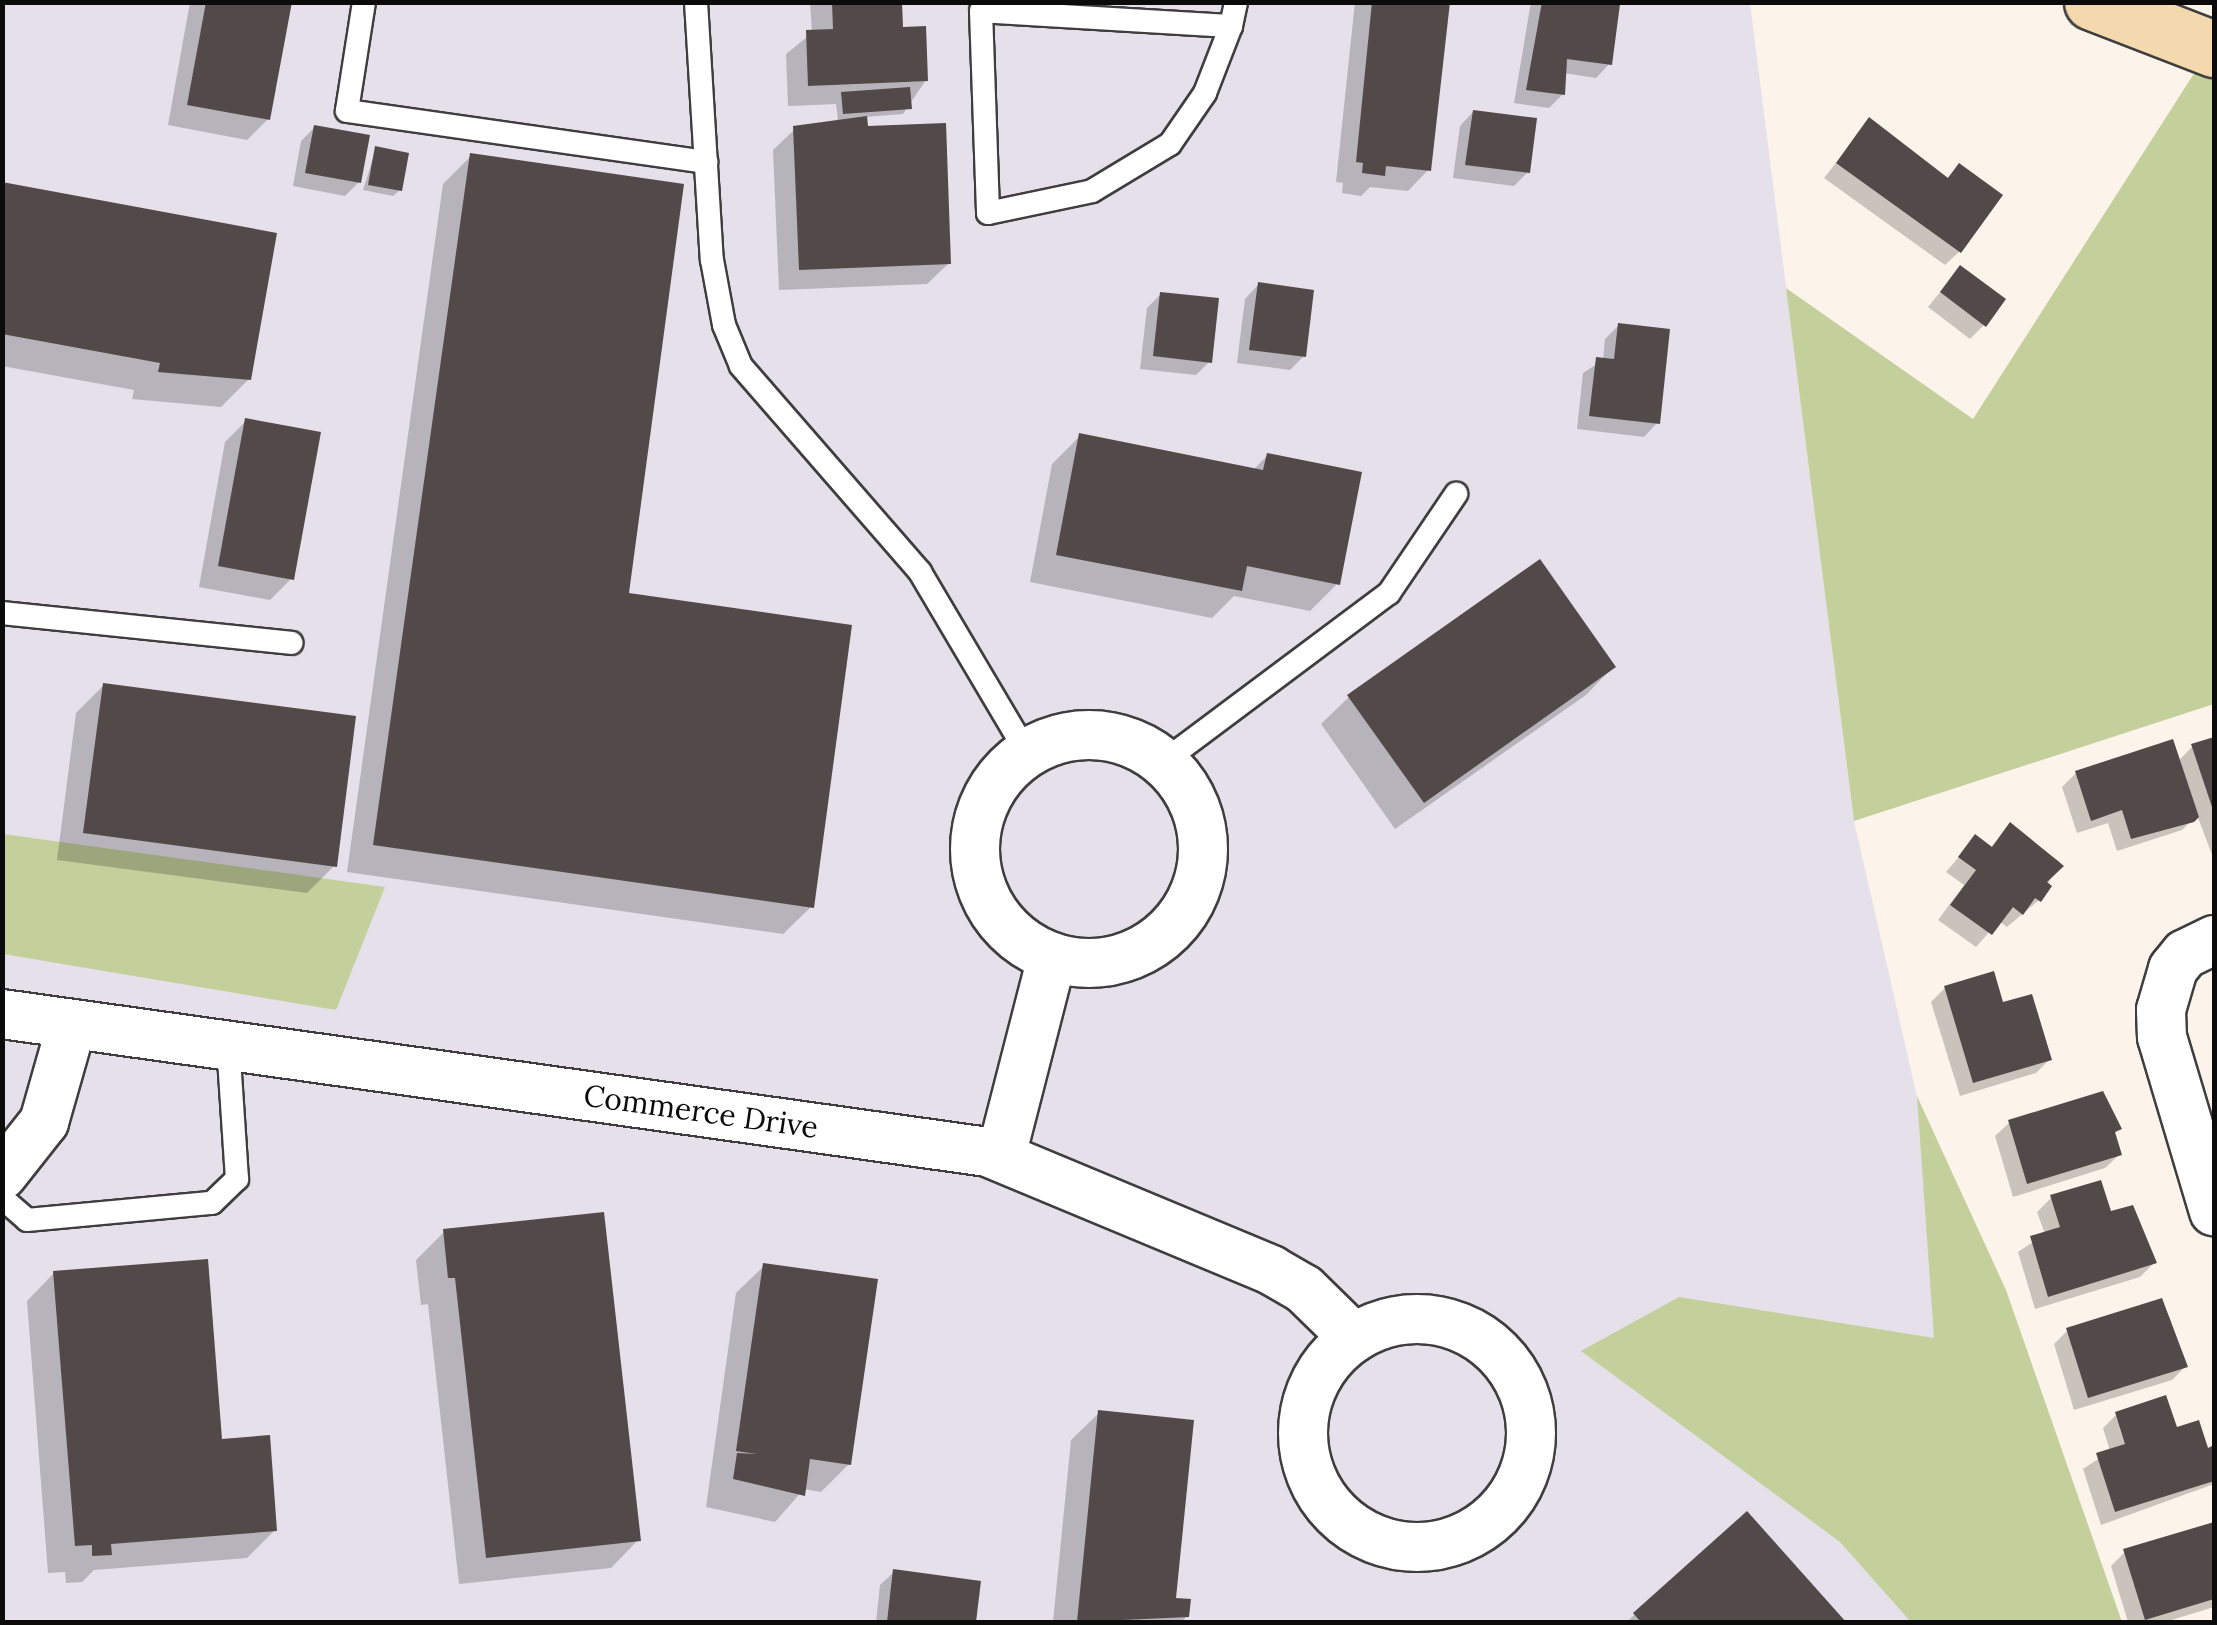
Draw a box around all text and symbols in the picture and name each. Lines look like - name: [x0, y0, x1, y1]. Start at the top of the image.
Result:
- street label: Commerce Drive: [582, 1077, 820, 1145]

